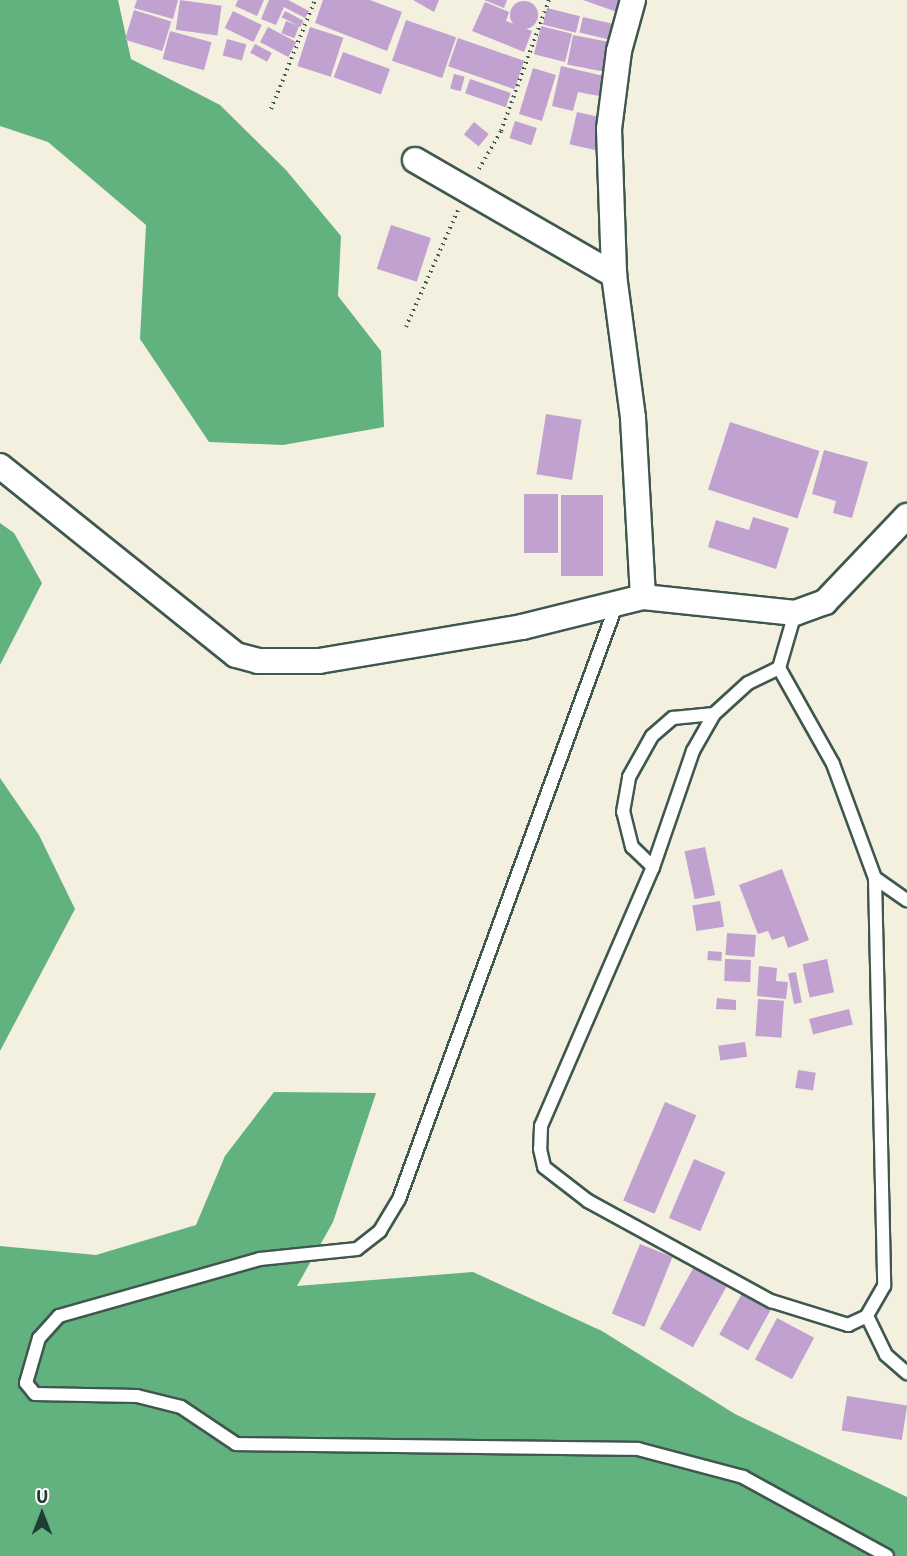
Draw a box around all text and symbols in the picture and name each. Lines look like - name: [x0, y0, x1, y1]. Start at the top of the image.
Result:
- north arrow: [12, 1484, 72, 1544]
- text: U: [36, 1484, 48, 1508]

